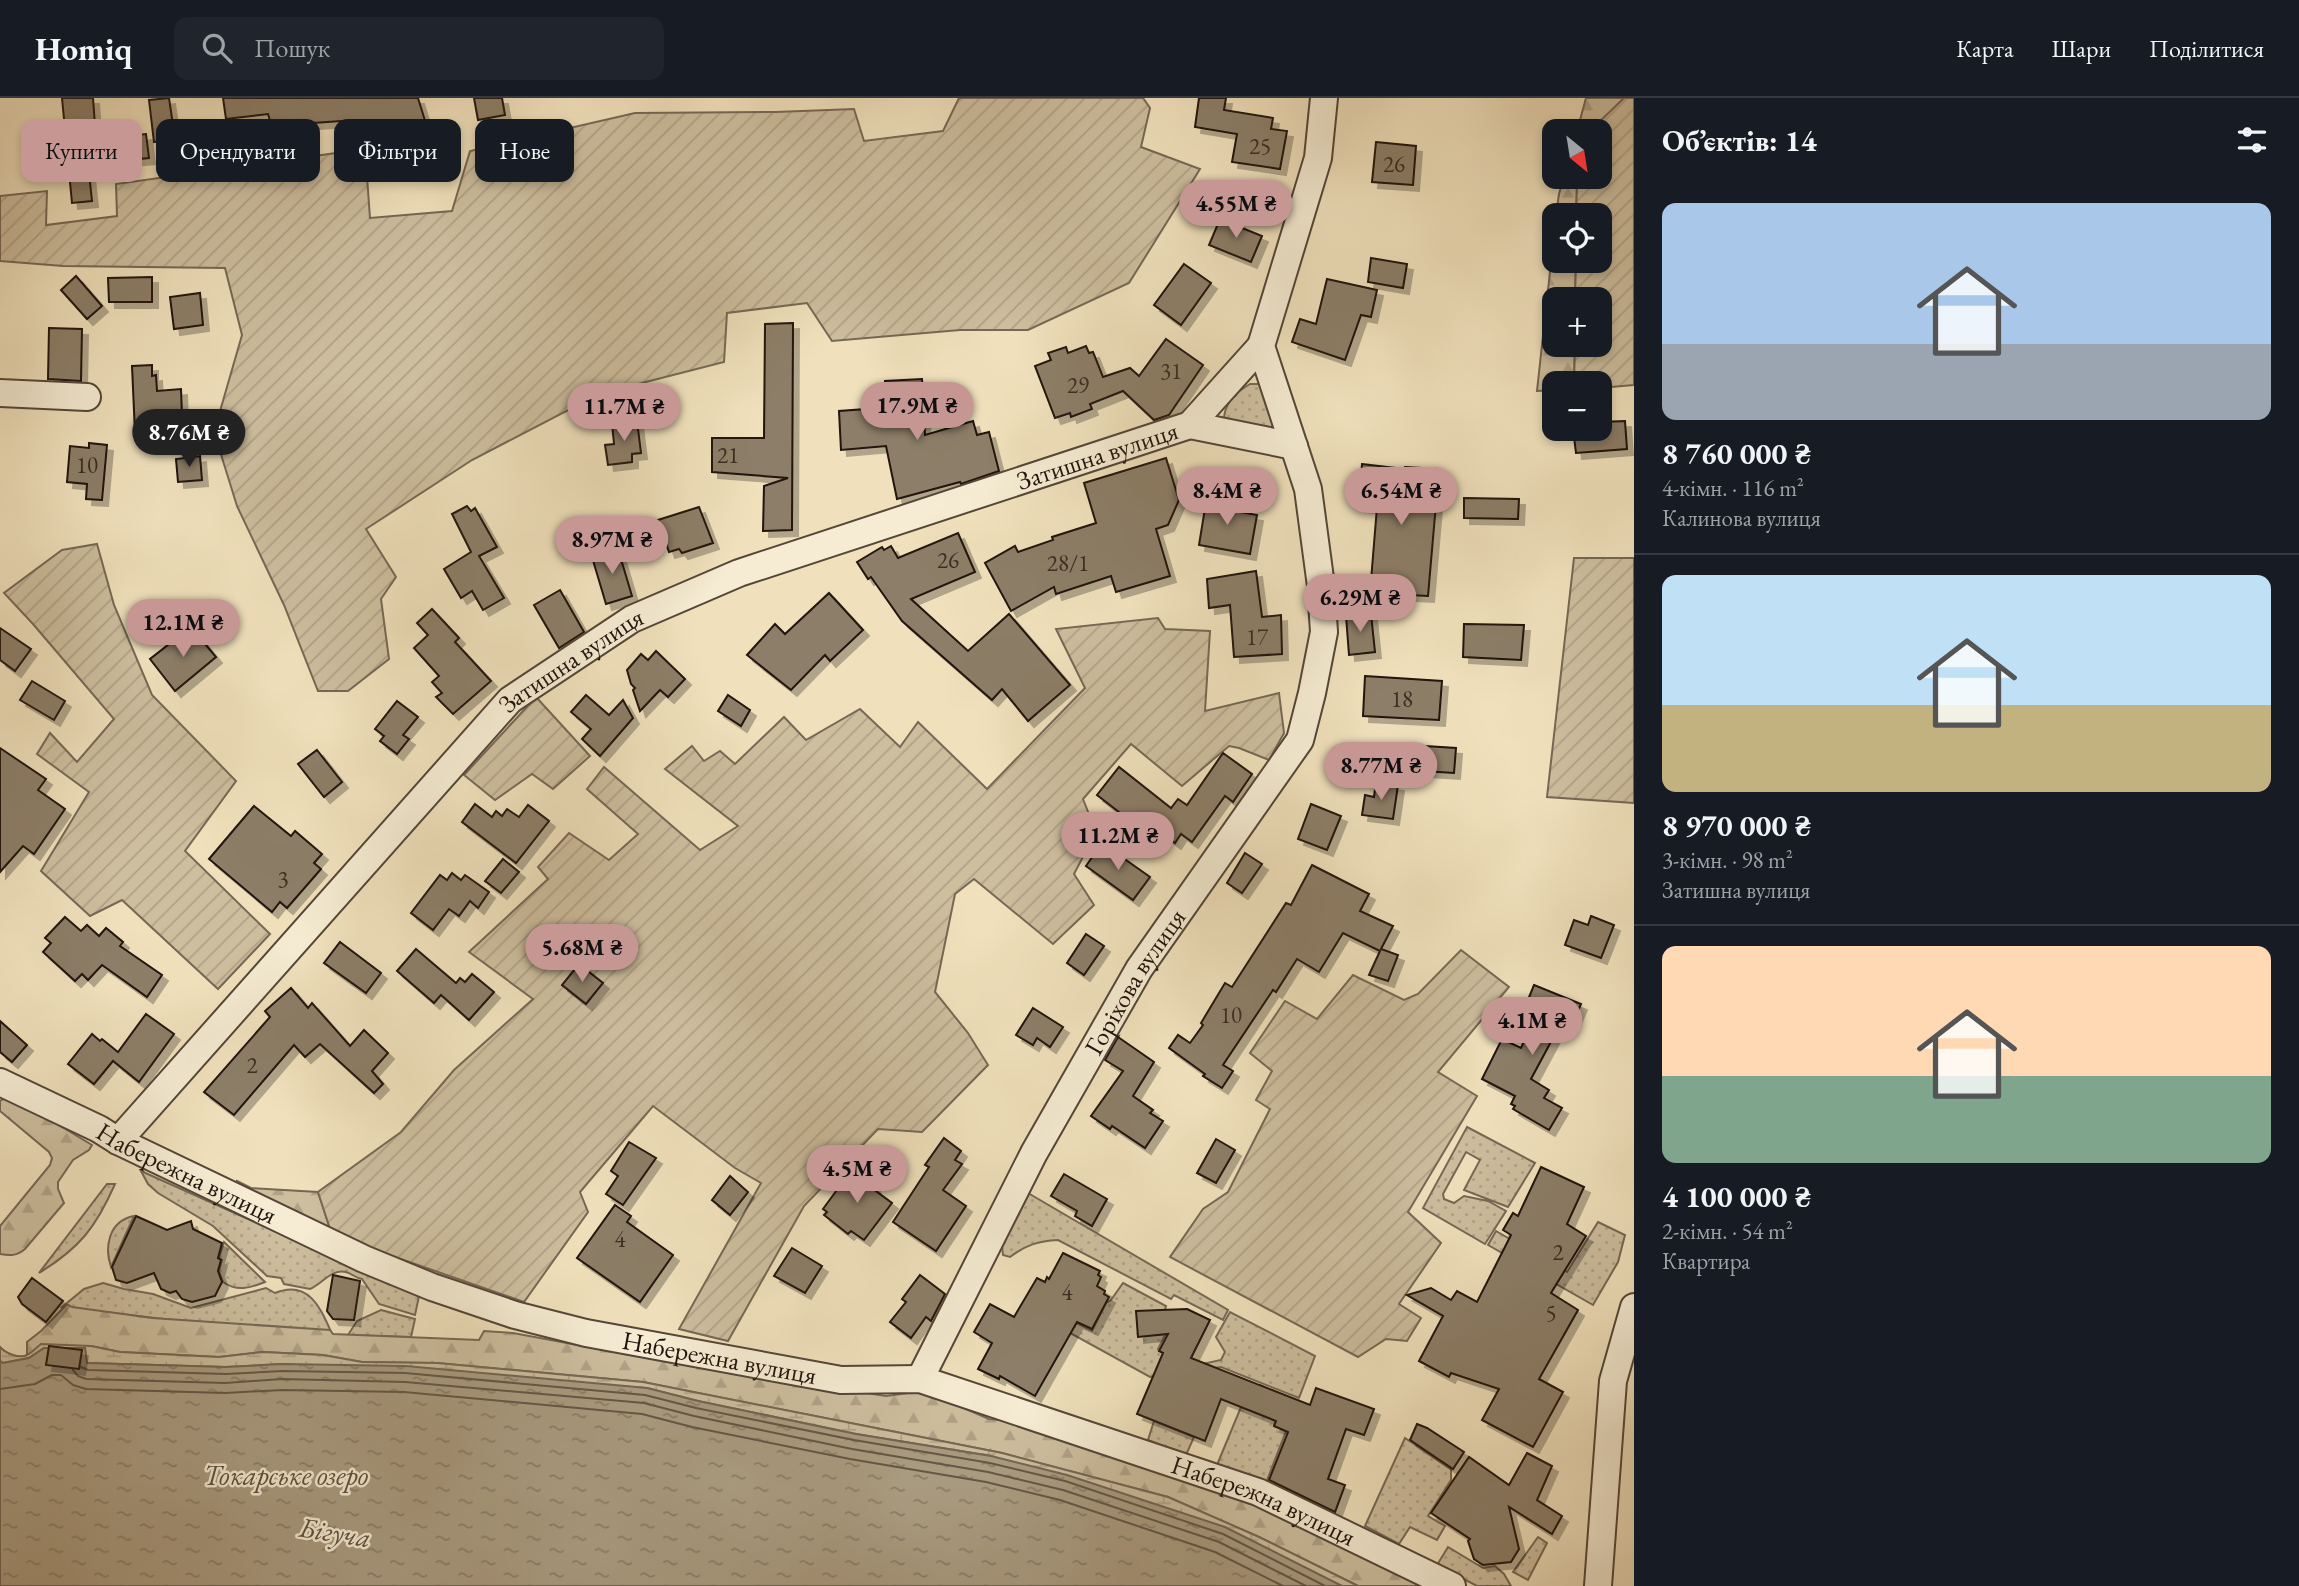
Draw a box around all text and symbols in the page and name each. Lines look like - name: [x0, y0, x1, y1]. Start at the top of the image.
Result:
- search box: [174, 17, 664, 80]
- text: Homiq: [35, 27, 132, 70]
- icon: search: [198, 29, 236, 67]
- text: Пошук: [254, 31, 330, 65]
- text: Карта: [1956, 33, 2014, 64]
- text: Шари: [2052, 33, 2111, 64]
- text: Поділитися: [2149, 33, 2264, 64]
- chip: Купити: [21, 119, 142, 182]
- chip: Орендувати: [156, 119, 320, 182]
- chip: Фільтри: [334, 119, 461, 182]
- chip: Нове: [475, 119, 574, 182]
- north arrow: [1542, 119, 1612, 189]
- map controls: [1542, 119, 1612, 441]
- text: Об’єктів: 14: [1662, 121, 1817, 160]
- icon: filters: [2233, 121, 2271, 159]
- house number: 25: [1249, 131, 1271, 161]
- house number: 26: [1383, 149, 1405, 179]
- pin: 4.55M ₴: [1171, 180, 1301, 240]
- text: 4.55M ₴: [1195, 188, 1277, 218]
- button: locate: [1542, 203, 1612, 273]
- icon: home: [1904, 248, 2030, 374]
- button: +: [1542, 287, 1612, 357]
- house number: 31: [1160, 356, 1182, 386]
- house number: 29: [1067, 370, 1089, 400]
- button: −: [1542, 371, 1612, 441]
- pin: 17.9M ₴: [852, 382, 982, 442]
- pin: 11.7M ₴: [559, 384, 689, 443]
- text: 17.9M ₴: [876, 390, 958, 420]
- text: 11.7M ₴: [583, 391, 665, 421]
- pin: 8.76M ₴: [124, 410, 254, 469]
- street label: Затишна вулиця: [1012, 413, 1182, 498]
- text: 8.76M ₴: [148, 417, 230, 447]
- text: 8 760 000 ₴: [1662, 434, 1811, 473]
- house number: 21: [717, 440, 739, 470]
- house number: 10: [76, 450, 98, 480]
- pin: 8.4M ₴: [1170, 468, 1284, 527]
- pin: 6.54M ₴: [1336, 468, 1466, 527]
- text: 4-кімн. · 116 m²: [1662, 473, 1804, 503]
- text: 8.4M ₴: [1192, 475, 1262, 505]
- text: 6.54M ₴: [1360, 475, 1442, 505]
- text: Калинова вулиця: [1662, 503, 1821, 533]
- pin: 8.97M ₴: [547, 517, 677, 576]
- text: 8.97M ₴: [571, 524, 653, 554]
- house number: 26: [937, 545, 959, 575]
- house number: 28/1: [1047, 548, 1089, 578]
- pin: 6.29M ₴: [1295, 574, 1425, 634]
- text: 6.29M ₴: [1319, 582, 1401, 612]
- street label: Затишна вулиця: [490, 599, 648, 719]
- pin: 12.1M ₴: [118, 600, 248, 659]
- text: 12.1M ₴: [142, 607, 224, 637]
- icon: home: [1904, 620, 2030, 746]
- house number: 17: [1246, 622, 1269, 652]
- house number: 18: [1391, 684, 1413, 714]
- pin: 8.77M ₴: [1316, 742, 1446, 802]
- text: 8.77M ₴: [1340, 750, 1422, 780]
- text: 8 970 000 ₴: [1662, 806, 1811, 845]
- pin: 11.2M ₴: [1053, 812, 1183, 872]
- text: 11.2M ₴: [1077, 820, 1159, 850]
- text: 3-кімн. · 98 m²: [1662, 845, 1793, 875]
- house number: 3: [277, 864, 289, 894]
- text: Затишна вулиця: [1662, 875, 1810, 905]
- street label: Горіхова вулиця: [1077, 902, 1193, 1061]
- pin: 5.68M ₴: [517, 924, 647, 984]
- text: 5.68M ₴: [541, 932, 623, 962]
- icon: home: [1904, 991, 2030, 1117]
- pin: 4.1M ₴: [1475, 998, 1589, 1057]
- house number: 10: [1220, 1000, 1242, 1030]
- text: 4.1M ₴: [1497, 1005, 1567, 1035]
- house number: 2: [246, 1050, 258, 1080]
- street label: Набережна вулиця: [90, 1115, 283, 1232]
- pin: 4.5M ₴: [800, 1146, 914, 1205]
- text: 4.5M ₴: [822, 1153, 892, 1183]
- text: 4 100 000 ₴: [1662, 1177, 1811, 1216]
- text: 2-кімн. · 54 m²: [1662, 1216, 1793, 1246]
- house number: 4: [614, 1224, 626, 1254]
- house number: 2: [1552, 1237, 1564, 1267]
- text: Квартира: [1662, 1246, 1750, 1276]
- house number: 4: [1061, 1277, 1073, 1307]
- house number: 5: [1545, 1298, 1557, 1328]
- street label: Набережна вулиця: [620, 1323, 819, 1392]
- street label: Набережна вулиця: [1167, 1447, 1361, 1554]
- water label: Токарське озеро: [204, 1457, 369, 1493]
- water label: Бігуча: [296, 1508, 373, 1555]

